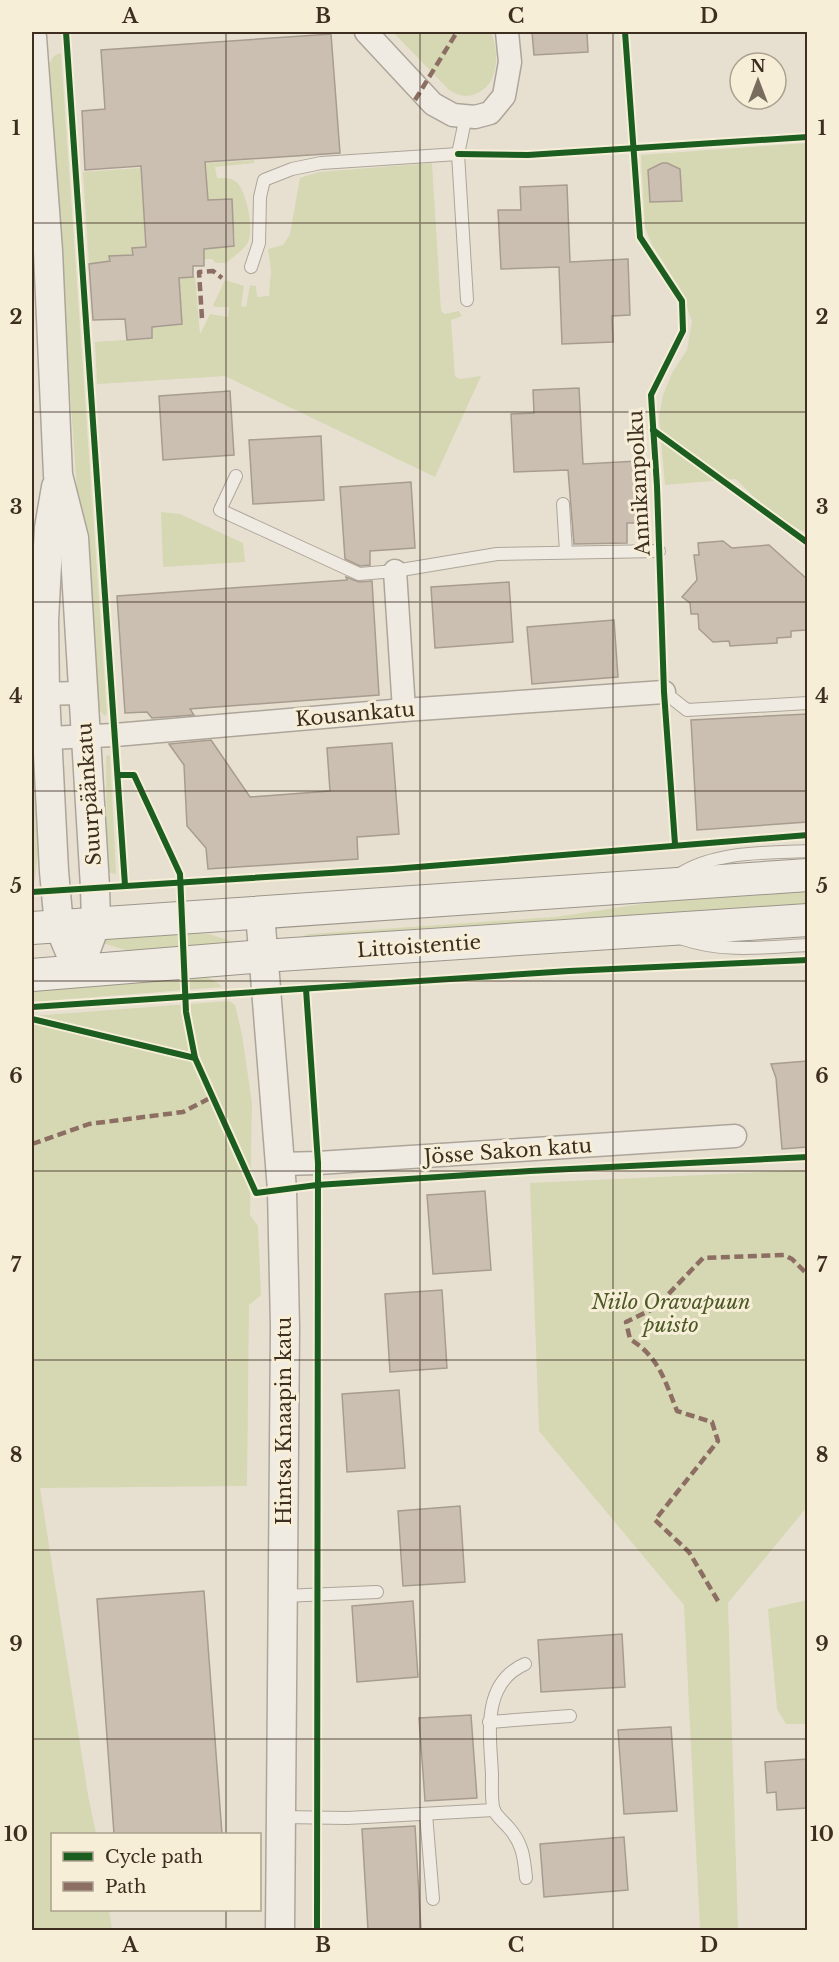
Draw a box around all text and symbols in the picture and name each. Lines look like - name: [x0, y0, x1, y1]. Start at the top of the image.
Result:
- text: A: [121, 4, 139, 28]
- text: B: [315, 4, 331, 28]
- text: C: [508, 4, 524, 28]
- text: D: [700, 4, 718, 28]
- north arrow: [728, 51, 788, 111]
- text: N: [750, 56, 766, 76]
- text: 1: [12, 116, 21, 140]
- text: 1: [818, 116, 827, 140]
- text: 2: [9, 305, 23, 329]
- text: 2: [815, 305, 829, 329]
- street label: Annikanpolku: [623, 410, 655, 557]
- text: 3: [10, 495, 22, 519]
- text: 3: [816, 495, 828, 519]
- text: 4: [9, 684, 23, 708]
- text: 4: [815, 684, 829, 708]
- street label: Kousankatu: [294, 697, 416, 731]
- street label: Suurpäänkatu: [72, 722, 106, 866]
- text: 5: [10, 874, 22, 898]
- text: 5: [816, 874, 828, 898]
- street label: Littoistentie: [356, 930, 482, 962]
- text: 6: [9, 1064, 23, 1088]
- text: 6: [815, 1064, 829, 1088]
- street label: Jösse Sakon katu: [420, 1133, 593, 1169]
- text: 7: [11, 1253, 22, 1277]
- text: 7: [817, 1253, 828, 1277]
- park label: Niilo Oravapuun puisto: [590, 1290, 751, 1337]
- street label: Hintsa Knaapin katu: [272, 1317, 296, 1525]
- text: 8: [10, 1443, 22, 1467]
- text: 8: [816, 1443, 828, 1467]
- text: 9: [9, 1632, 23, 1656]
- text: 9: [815, 1632, 829, 1656]
- text: 10: [4, 1822, 28, 1846]
- text: 10: [810, 1822, 834, 1846]
- legend: [51, 1833, 261, 1911]
- text: Cycle path: [105, 1846, 203, 1868]
- text: Path: [105, 1876, 146, 1898]
- text: A: [121, 1933, 139, 1957]
- text: B: [315, 1933, 331, 1957]
- text: C: [508, 1933, 524, 1957]
- text: D: [700, 1933, 718, 1957]

